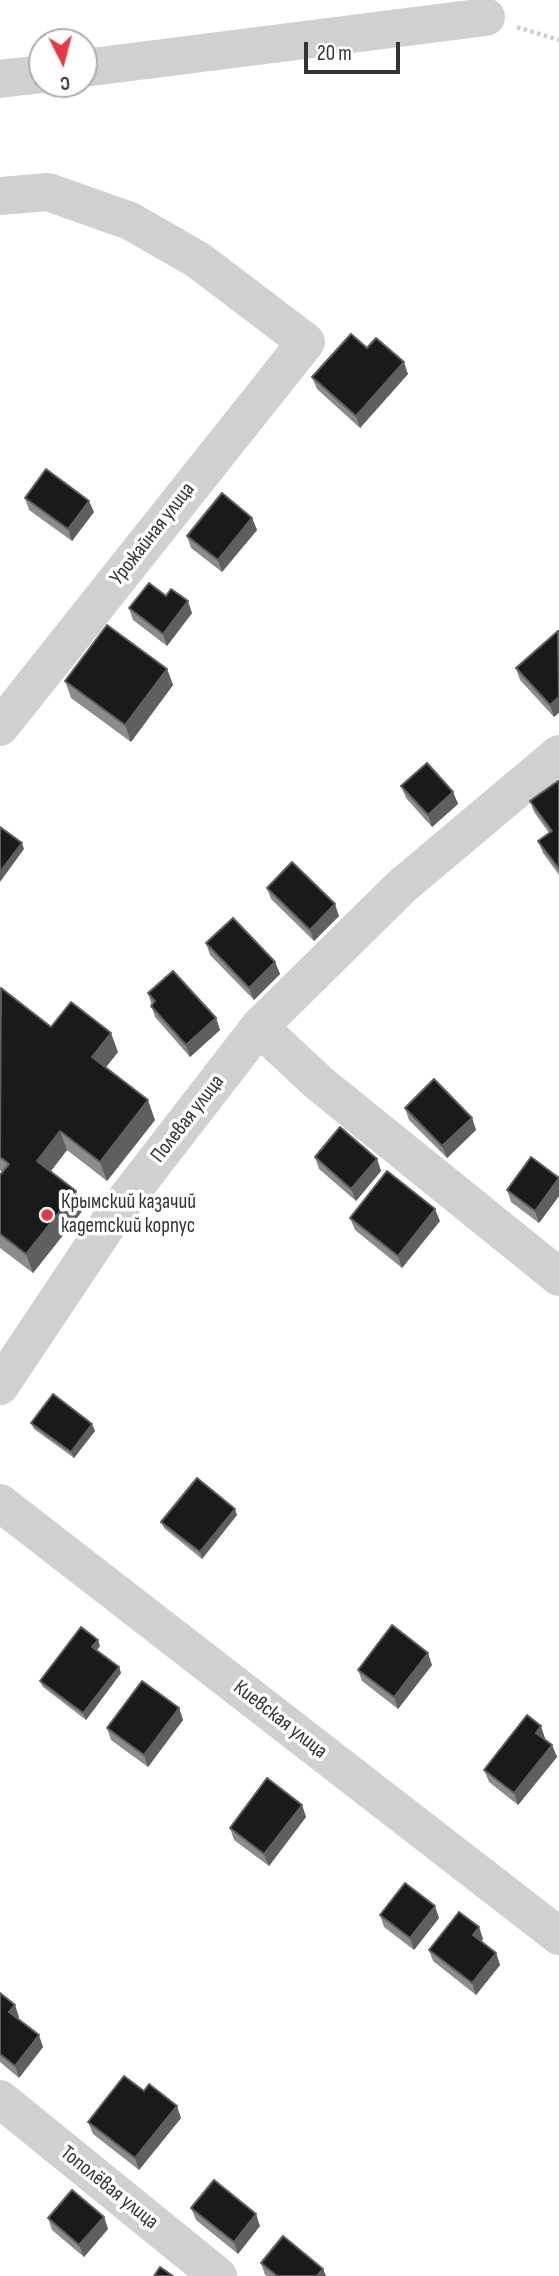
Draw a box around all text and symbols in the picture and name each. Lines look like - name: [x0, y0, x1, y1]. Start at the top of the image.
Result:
- north arrow: [28, 28, 98, 98]
- scale bar: [307, 28, 403, 72]
- text: 20 m: [317, 41, 352, 66]
- text: С: [59, 70, 71, 94]
- street label: Урожайная улица: [105, 478, 201, 590]
- street label: Полевая улица: [146, 1070, 230, 1168]
- place label: Крымский казачий кадетский корпус: [61, 1190, 196, 1240]
- marker: Крымский казачий кадетский корпус: [39, 1207, 55, 1223]
- street label: Киевская улица: [228, 1676, 332, 1764]
- street label: Тополёвая улица: [55, 2141, 163, 2235]

